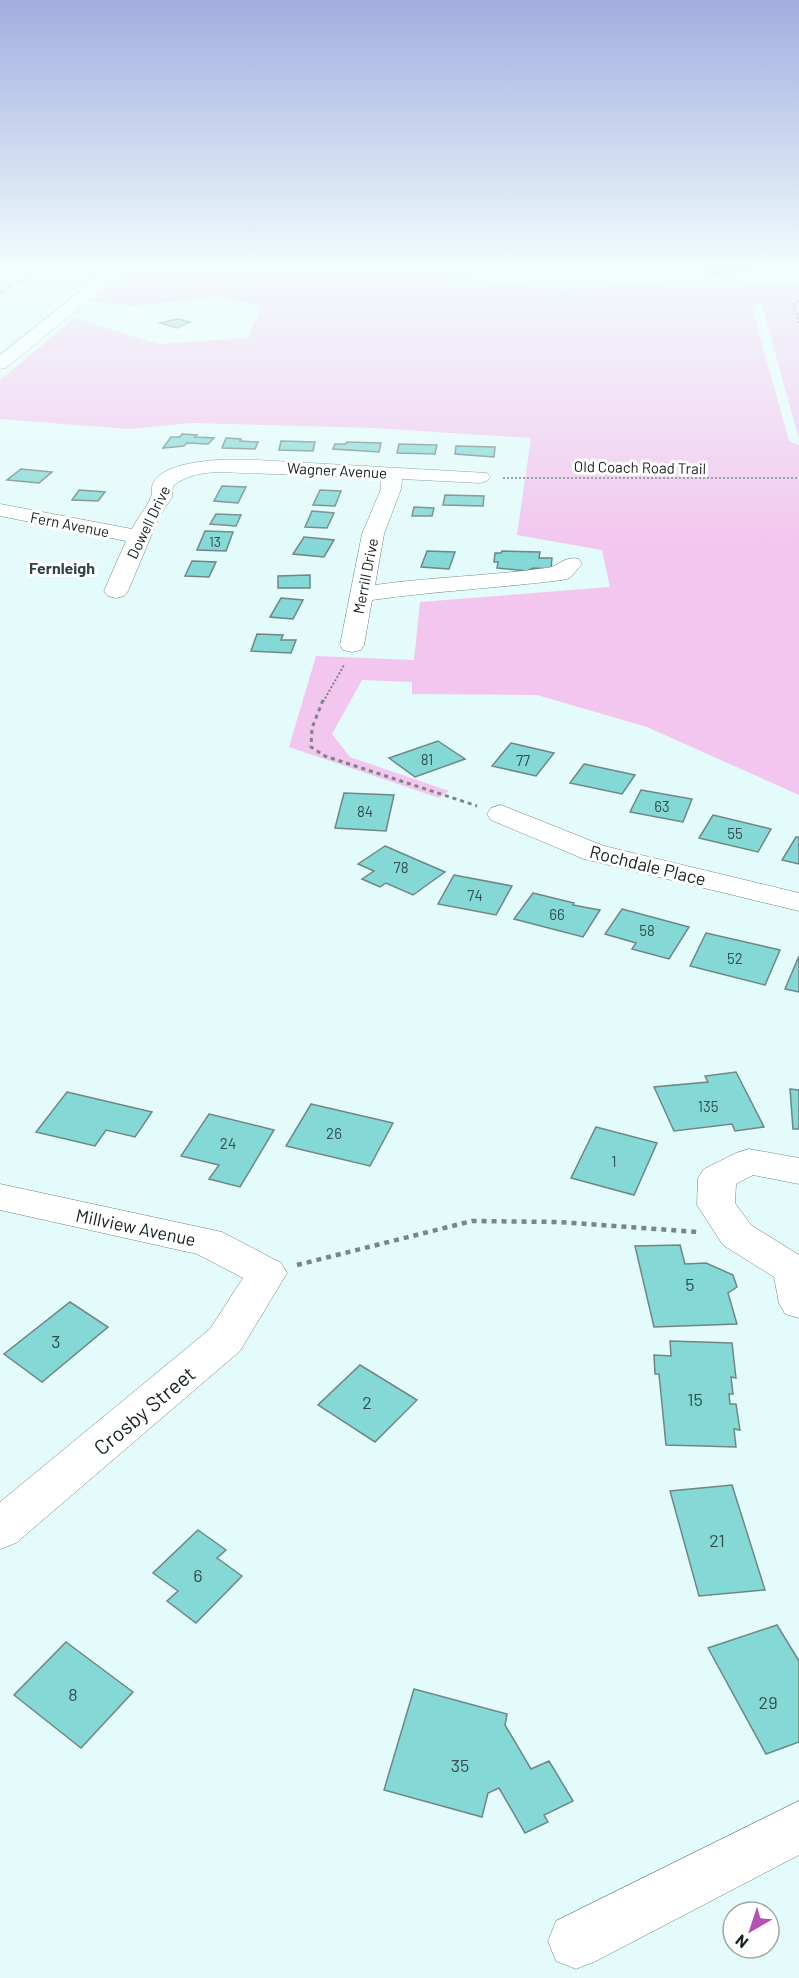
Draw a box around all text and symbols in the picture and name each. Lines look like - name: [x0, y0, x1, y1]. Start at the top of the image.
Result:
- street label: Old Coach Road Trail: [574, 457, 706, 477]
- street label: Wagner Avenue: [286, 458, 388, 482]
- street label: Dowell Drive: [123, 483, 173, 561]
- street label: Fern Avenue: [29, 508, 111, 540]
- house number: 13: [209, 533, 221, 550]
- street label: Merrill Drive: [349, 537, 381, 615]
- district label: Fernleigh: [29, 558, 95, 577]
- house number: 81: [421, 750, 433, 768]
- house number: 77: [516, 751, 530, 769]
- house number: 63: [654, 797, 670, 815]
- house number: 84: [357, 802, 373, 820]
- house number: 55: [727, 824, 743, 842]
- street label: Rochdale Place: [588, 840, 708, 890]
- house number: 78: [394, 858, 408, 876]
- house number: 74: [467, 886, 483, 904]
- house number: 66: [549, 905, 565, 923]
- house number: 58: [639, 921, 655, 939]
- house number: 52: [727, 949, 743, 967]
- house number: 135: [698, 1097, 718, 1115]
- house number: 26: [326, 1124, 342, 1142]
- house number: 24: [220, 1134, 236, 1152]
- house number: 1: [611, 1152, 617, 1170]
- street label: Millview Avenue: [74, 1204, 198, 1250]
- house number: 5: [685, 1273, 695, 1295]
- house number: 3: [51, 1330, 61, 1352]
- street label: Crosby Street: [88, 1360, 200, 1460]
- house number: 15: [687, 1388, 703, 1410]
- house number: 2: [362, 1391, 372, 1413]
- house number: 21: [709, 1529, 725, 1551]
- house number: 6: [193, 1564, 203, 1586]
- house number: 8: [68, 1683, 78, 1705]
- house number: 29: [758, 1691, 778, 1713]
- house number: 35: [451, 1754, 469, 1776]
- north arrow: [721, 1900, 781, 1960]
- text: N: [731, 1931, 751, 1953]

